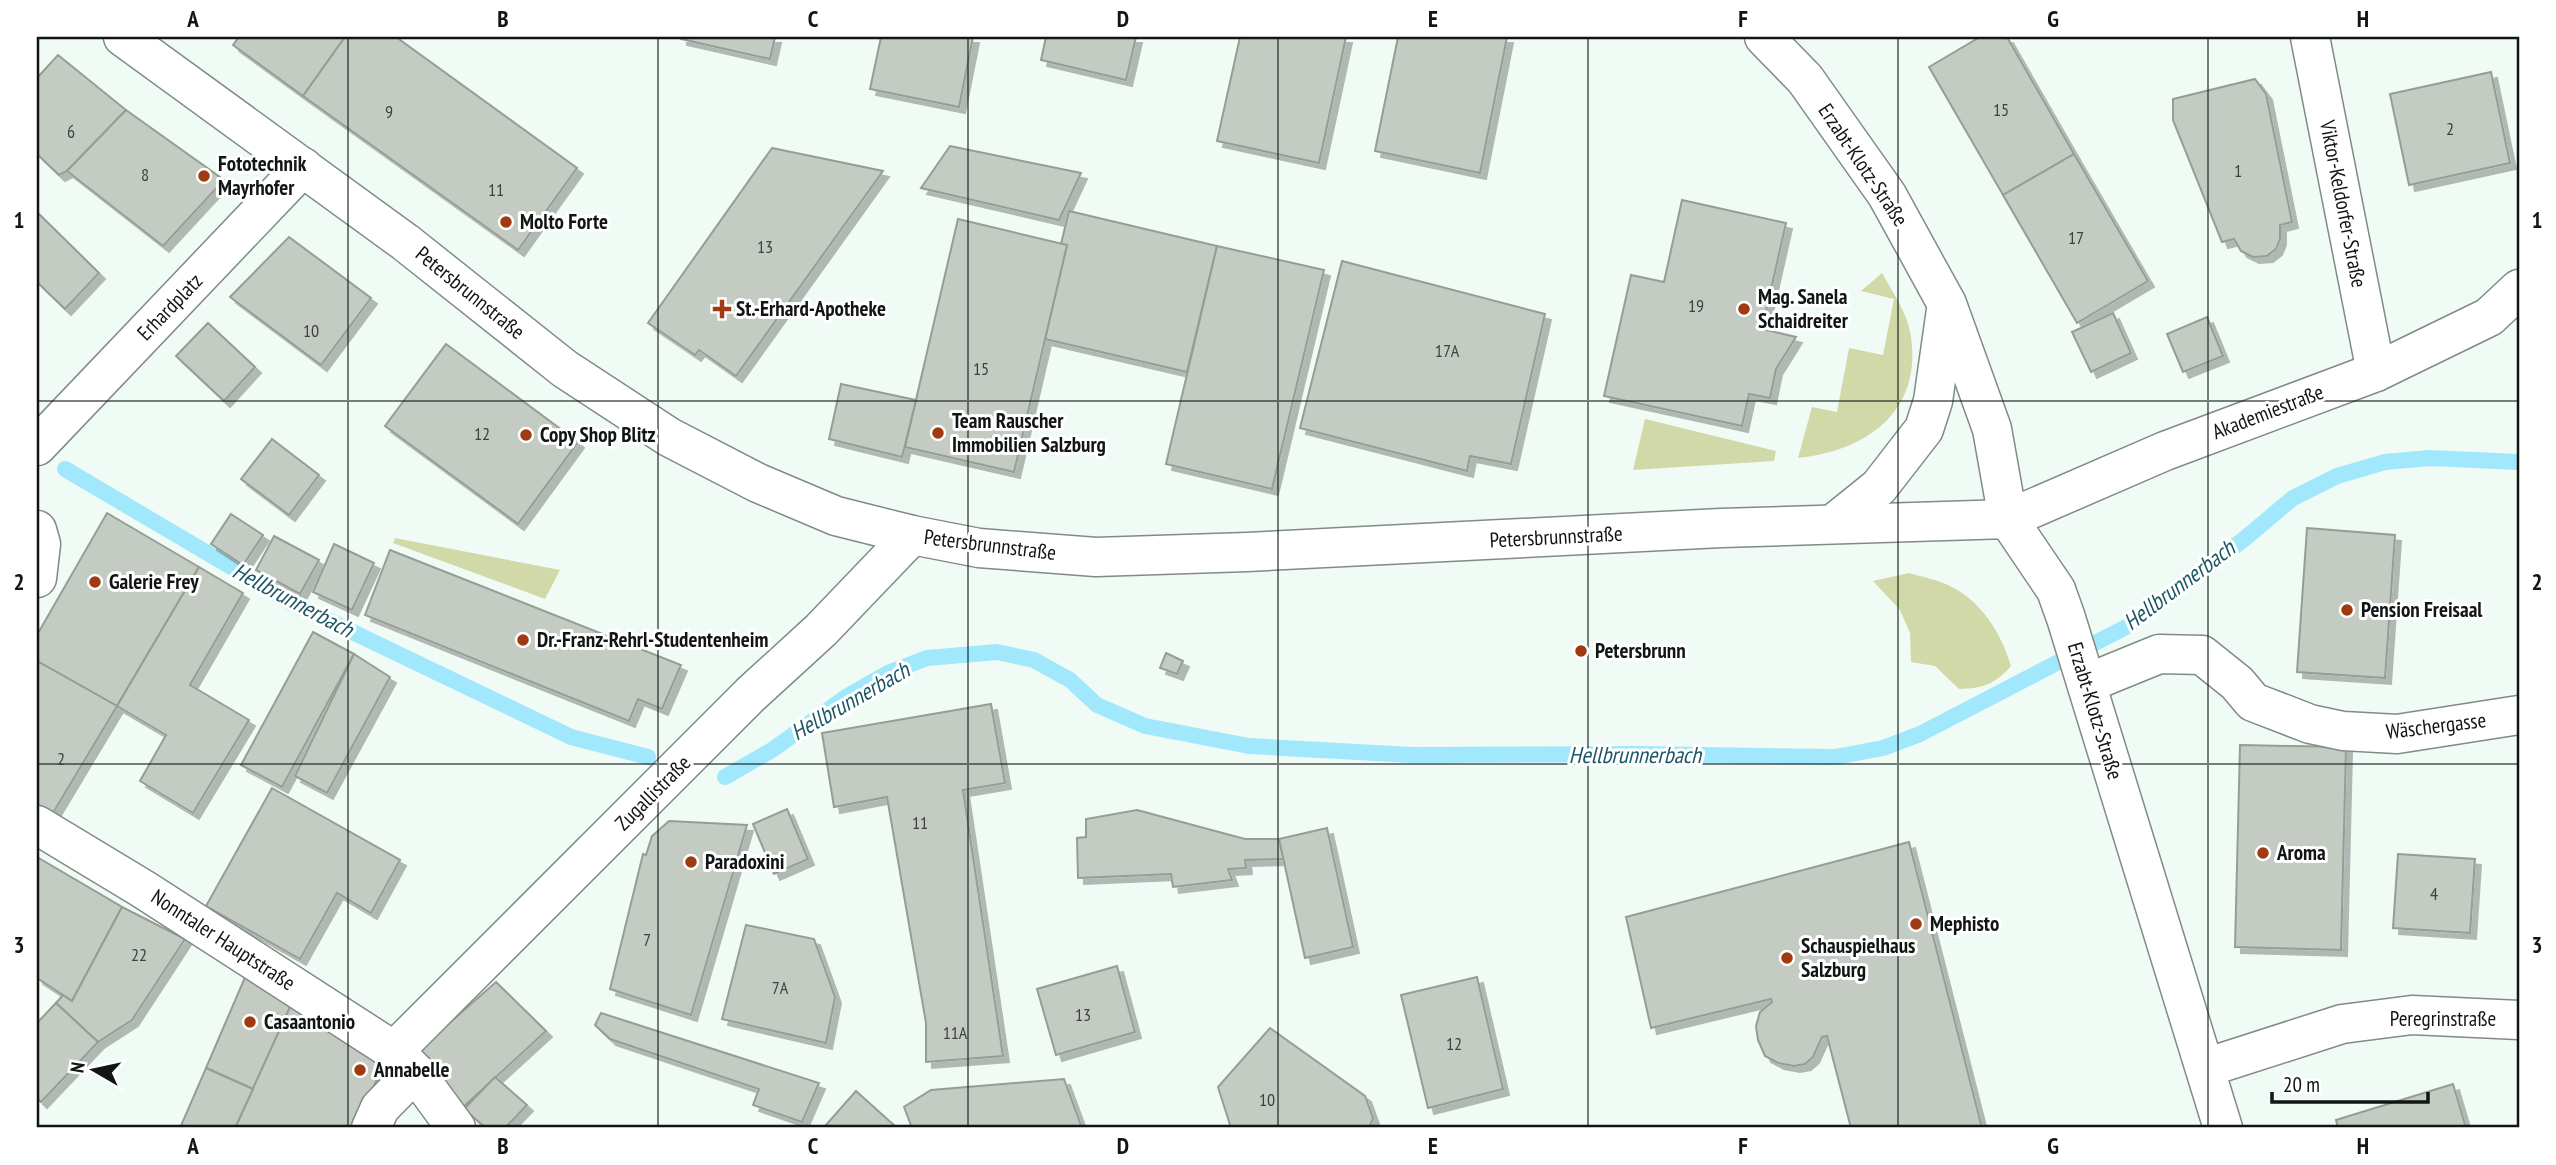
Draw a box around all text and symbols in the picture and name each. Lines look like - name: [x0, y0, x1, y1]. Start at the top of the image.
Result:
- text: A: [186, 4, 199, 33]
- text: B: [497, 4, 509, 33]
- text: C: [808, 4, 819, 33]
- text: D: [1117, 4, 1129, 33]
- text: E: [1428, 4, 1438, 33]
- text: F: [1738, 4, 1748, 33]
- text: G: [2047, 4, 2059, 33]
- text: H: [2357, 4, 2369, 33]
- street label: Erzabt-Klotz-Straße: [1812, 98, 1914, 231]
- house number: 15: [1993, 98, 2009, 121]
- house number: 9: [385, 100, 393, 123]
- street label: Viktor-Keldorfer-Straße: [2314, 117, 2373, 290]
- house number: 2: [2446, 117, 2454, 140]
- house number: 6: [67, 120, 75, 143]
- place label: Fototechnik Mayrhofer: [218, 150, 307, 201]
- house number: 1: [2234, 159, 2242, 182]
- house number: 8: [141, 163, 149, 186]
- marker: Fototechnik Mayrhofer: [196, 168, 212, 184]
- house number: 11: [488, 178, 504, 201]
- text: 1: [14, 205, 25, 234]
- text: 1: [2532, 205, 2543, 234]
- place label: Molto Forte: [520, 208, 608, 235]
- marker: Molto Forte: [498, 214, 514, 230]
- house number: 17: [2068, 226, 2084, 249]
- house number: 13: [757, 235, 773, 258]
- street label: Petersbrunnstraße: [410, 240, 531, 345]
- street label: Erhardplatz: [131, 267, 208, 346]
- place label: Mag. Sanela Schaidreiter: [1758, 283, 1849, 334]
- house number: 19: [1688, 294, 1704, 317]
- place label: St.-Erhard-Apotheke: [736, 295, 886, 322]
- marker: St.-Erhard-Apotheke: [714, 301, 730, 317]
- marker: Mag. Sanela Schaidreiter: [1736, 301, 1752, 317]
- house number: 10: [303, 319, 319, 342]
- house number: 17A: [1435, 339, 1460, 362]
- house number: 15: [973, 357, 989, 380]
- street label: Akademiestraße: [2208, 378, 2327, 445]
- place label: Team Rauscher Immobilien Salzburg: [952, 407, 1106, 458]
- place label: Copy Shop Blitz: [540, 421, 656, 448]
- house number: 12: [474, 422, 490, 445]
- marker: Team Rauscher Immobilien Salzburg: [930, 425, 946, 441]
- marker: Copy Shop Blitz: [518, 427, 534, 443]
- street label: Petersbrunnstraße: [1489, 520, 1623, 553]
- street label: Petersbrunnstraße: [922, 523, 1058, 566]
- water label: Hellbrunnerbach: [2117, 532, 2242, 636]
- water label: Hellbrunnerbach: [228, 556, 360, 644]
- text: 2: [14, 567, 25, 596]
- text: 2: [2532, 567, 2543, 596]
- place label: Galerie Frey: [109, 568, 199, 595]
- marker: Galerie Frey: [87, 574, 103, 590]
- place label: Pension Freisaal: [2361, 596, 2483, 623]
- marker: Pension Freisaal: [2339, 602, 2355, 618]
- place label: Dr.-Franz-Rehrl-Studentenheim: [537, 626, 768, 653]
- marker: Dr.-Franz-Rehrl-Studentenheim: [515, 632, 531, 648]
- place label: Petersbrunn: [1595, 637, 1686, 664]
- street label: Erzabt-Klotz-Straße: [2062, 639, 2129, 783]
- marker: Petersbrunn: [1573, 643, 1589, 659]
- water label: Hellbrunnerbach: [785, 654, 916, 746]
- street label: Wäschergasse: [2384, 706, 2488, 745]
- water label: Hellbrunnerbach: [1569, 740, 1703, 769]
- house number: 2: [57, 747, 65, 770]
- street label: Zugallistraße: [609, 749, 696, 836]
- house number: 11: [912, 811, 928, 834]
- place label: Aroma: [2276, 839, 2326, 866]
- marker: Aroma: [2255, 845, 2271, 861]
- place label: Paradoxini: [705, 848, 784, 875]
- marker: Paradoxini: [683, 854, 699, 870]
- house number: 4: [2430, 882, 2438, 905]
- street label: Nonntaler Hauptstraße: [146, 883, 300, 996]
- place label: Mephisto: [1930, 910, 1999, 937]
- marker: Mephisto: [1908, 916, 1924, 932]
- house number: 7: [643, 928, 651, 951]
- text: 3: [14, 930, 25, 959]
- text: 3: [2532, 930, 2543, 959]
- place label: Schauspielhaus Salzburg: [1801, 932, 1915, 983]
- house number: 22: [131, 943, 147, 966]
- marker: Schauspielhaus Salzburg: [1779, 950, 1795, 966]
- house number: 7A: [772, 976, 789, 999]
- house number: 13: [1075, 1003, 1091, 1026]
- street label: Peregrinstraße: [2390, 1005, 2496, 1032]
- place label: Casaantonio: [264, 1008, 355, 1035]
- marker: Casaantonio: [242, 1014, 258, 1030]
- house number: 11A: [943, 1021, 968, 1044]
- house number: 12: [1446, 1032, 1462, 1055]
- north arrow: [60, 1036, 130, 1106]
- place label: Annabelle: [373, 1056, 450, 1083]
- text: N: [65, 1060, 90, 1074]
- scale bar: [2272, 1060, 2428, 1104]
- marker: Annabelle: [352, 1062, 368, 1078]
- text: 20 m: [2283, 1071, 2320, 1098]
- house number: 10: [1259, 1088, 1275, 1111]
- text: A: [186, 1131, 199, 1160]
- text: B: [497, 1131, 509, 1160]
- text: C: [808, 1131, 819, 1160]
- text: D: [1117, 1131, 1129, 1160]
- text: E: [1428, 1131, 1438, 1160]
- text: F: [1738, 1131, 1748, 1160]
- text: G: [2047, 1131, 2059, 1160]
- text: H: [2357, 1131, 2369, 1160]

